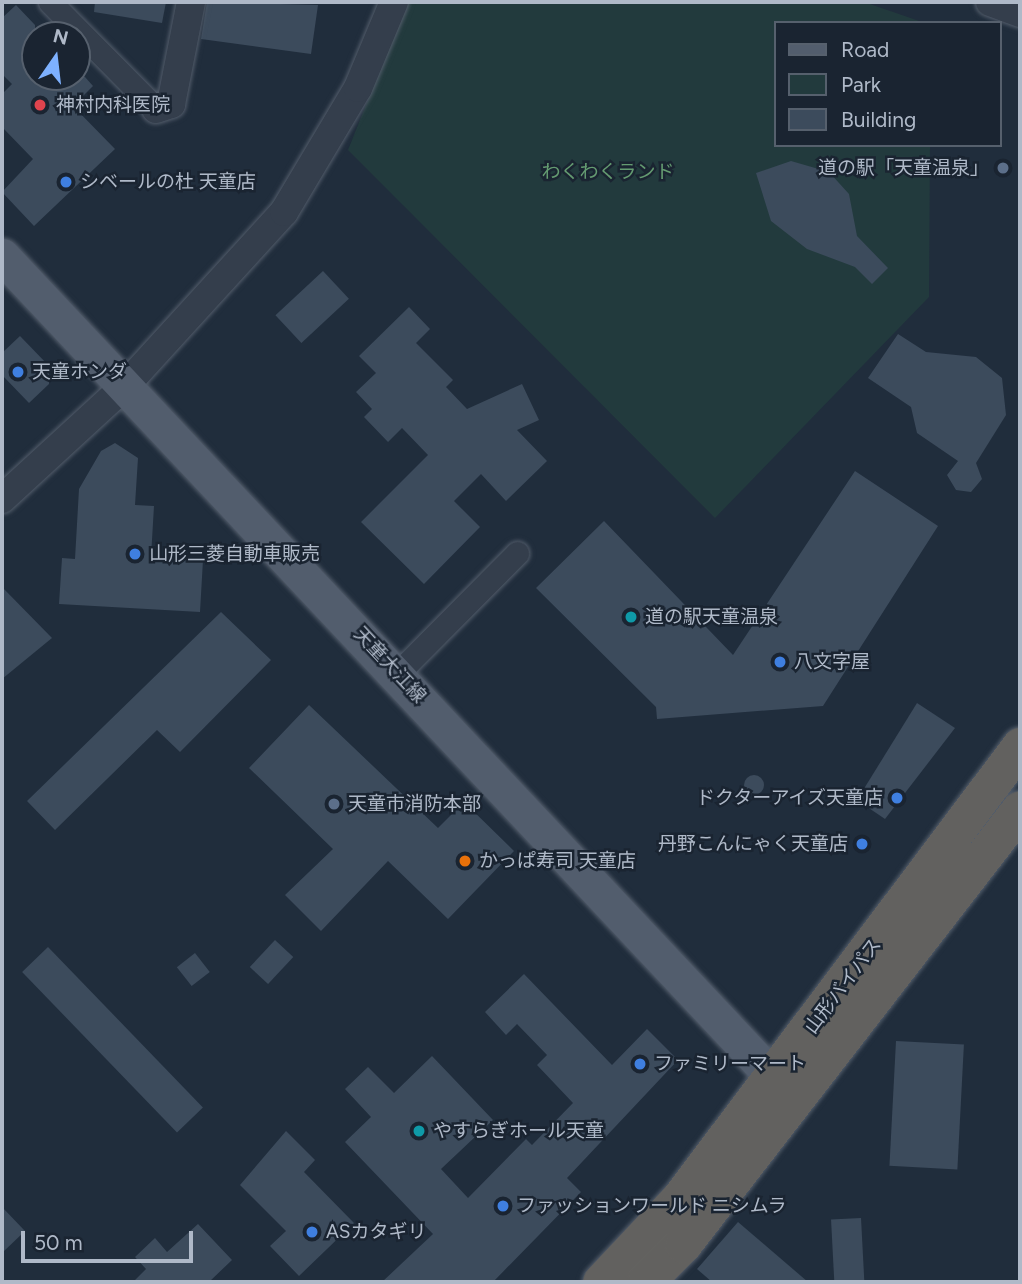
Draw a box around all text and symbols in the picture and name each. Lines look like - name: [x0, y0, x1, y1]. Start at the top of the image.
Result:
- north arrow: [21, 21, 91, 91]
- legend: [774, 21, 1001, 147]
- text: N: [51, 24, 71, 50]
- text: Road: [841, 37, 889, 62]
- text: Park: [841, 72, 881, 97]
- place label: 神村内科医院: [56, 94, 170, 116]
- marker: 神村内科医院: [30, 95, 50, 115]
- text: Building: [841, 107, 916, 132]
- place label: 道の駅「天童温泉」: [818, 157, 989, 179]
- marker: 道の駅「天童温泉」: [995, 160, 1011, 176]
- park label: わくわくランド: [542, 161, 674, 183]
- place label: シベールの杜 天童店: [80, 171, 256, 193]
- marker: シベールの杜 天童店: [58, 174, 74, 190]
- place label: 天童ホンダ: [32, 361, 127, 383]
- marker: 天童ホンダ: [10, 364, 26, 380]
- place label: 山形三菱自動車販売: [149, 543, 320, 565]
- marker: 山形三菱自動車販売: [127, 546, 143, 562]
- place label: 道の駅天童温泉: [645, 606, 778, 628]
- marker: 道の駅天童温泉: [623, 609, 639, 625]
- street label: 天童大江線: [349, 622, 431, 708]
- place label: 八文字屋: [794, 651, 870, 673]
- marker: 八文字屋: [772, 654, 788, 670]
- place label: ドクターアイズ天童店: [693, 787, 883, 809]
- marker: ドクターアイズ天童店: [889, 790, 905, 806]
- place label: 天童市消防本部: [348, 793, 481, 815]
- marker: 天童市消防本部: [326, 796, 342, 812]
- place label: 丹野こんにゃく天童店: [658, 833, 848, 855]
- marker: 丹野こんにゃく天童店: [854, 836, 870, 852]
- place label: かっぱ寿司 天童店: [479, 850, 636, 872]
- marker: かっぱ寿司 天童店: [457, 853, 473, 869]
- street label: 山形バイパス: [800, 934, 886, 1038]
- place label: ファミリーマート: [654, 1053, 806, 1075]
- marker: ファミリーマート: [632, 1056, 648, 1072]
- place label: やすらぎホール天童: [433, 1120, 604, 1142]
- marker: やすらぎホール天童: [411, 1123, 427, 1139]
- place label: ファッションワールド ニシムラ: [517, 1195, 788, 1217]
- marker: ファッションワールド ニシムラ: [495, 1198, 511, 1214]
- scale bar: [24, 1218, 196, 1262]
- place label: ASカタギリ: [326, 1221, 427, 1243]
- marker: ASカタギリ: [304, 1224, 320, 1240]
- text: 50 m: [34, 1230, 83, 1255]

